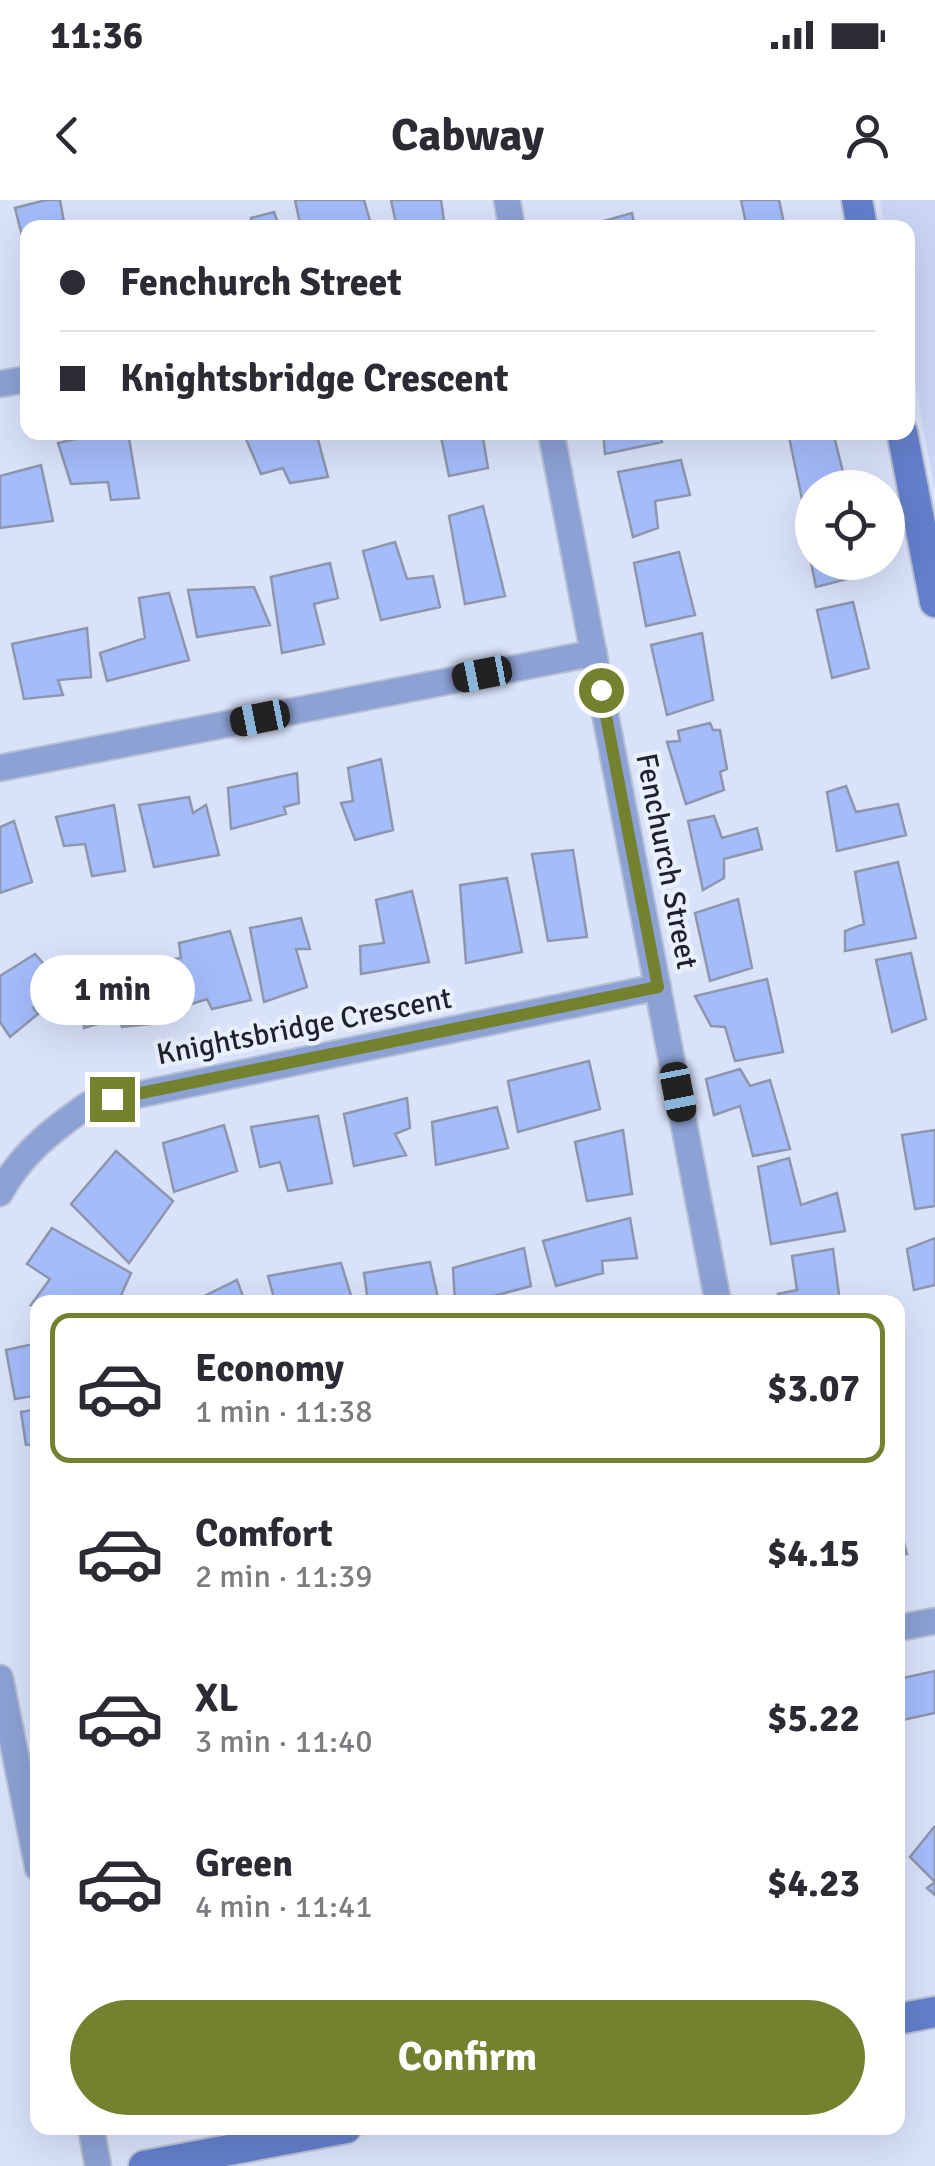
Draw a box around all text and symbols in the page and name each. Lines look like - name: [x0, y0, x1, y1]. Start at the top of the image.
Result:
- text: 11:36: [50, 12, 143, 59]
- icon: back: [40, 108, 95, 163]
- text: Cabway: [391, 108, 544, 163]
- icon: person: [840, 108, 895, 163]
- text: Fenchurch Street: [120, 259, 402, 306]
- text: Knightsbridge Crescent: [120, 355, 508, 402]
- map controls: [795, 470, 905, 580]
- button: locate: [795, 470, 905, 580]
- car: [450, 654, 514, 694]
- route start: [579, 668, 624, 713]
- car: [228, 698, 292, 738]
- street label: Fenchurch Street: [627, 750, 706, 972]
- callout: 1 min: [29, 954, 194, 1024]
- text: 1 min: [74, 970, 151, 1009]
- street label: Knightsbridge Crescent: [153, 980, 455, 1073]
- car: [658, 1060, 698, 1124]
- route end: [90, 1077, 135, 1122]
- icon: car: [75, 1343, 165, 1433]
- text: Economy: [195, 1345, 344, 1392]
- text: $3.07: [767, 1365, 860, 1412]
- text: 1 min · 11:38: [195, 1392, 373, 1431]
- icon: car: [75, 1508, 165, 1598]
- text: Comfort: [195, 1510, 333, 1557]
- text: $4.15: [767, 1530, 860, 1577]
- text: 2 min · 11:39: [195, 1557, 373, 1596]
- icon: car: [75, 1673, 165, 1763]
- text: XL: [195, 1675, 238, 1722]
- text: $5.22: [767, 1695, 860, 1742]
- text: 3 min · 11:40: [195, 1722, 373, 1761]
- icon: car: [75, 1838, 165, 1928]
- text: Green: [195, 1840, 293, 1887]
- text: $4.23: [767, 1860, 860, 1907]
- text: 4 min · 11:41: [195, 1887, 373, 1926]
- button: Confirm: [70, 2000, 865, 2115]

